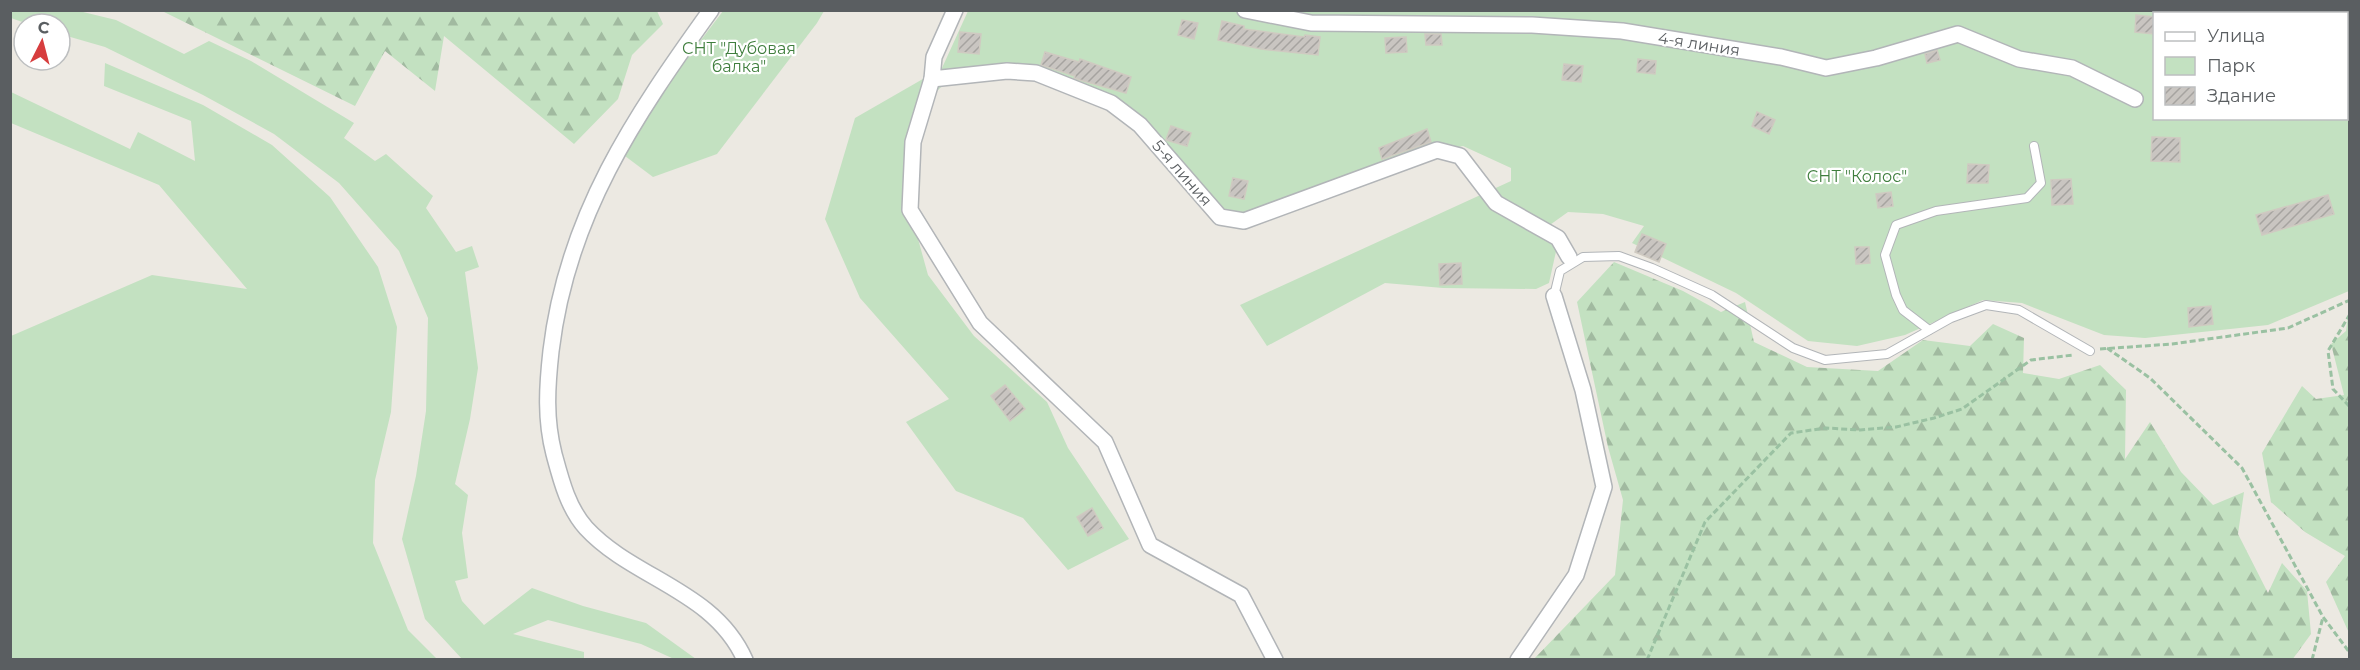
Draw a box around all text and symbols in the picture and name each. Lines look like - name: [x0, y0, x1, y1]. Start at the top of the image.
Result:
- north arrow: [12, 12, 72, 72]
- legend: [2153, 12, 2348, 120]
- text: С: [37, 18, 51, 38]
- text: Улица: [2207, 25, 2265, 47]
- street label: 4-я линия: [1657, 28, 1741, 60]
- park label: СНТ "Дубовая балка": [682, 39, 796, 76]
- text: Парк: [2207, 55, 2256, 77]
- text: Здание: [2207, 85, 2276, 107]
- street label: 5-я линия: [1148, 136, 1216, 210]
- park label: СНТ "Колос": [1807, 167, 1907, 186]

